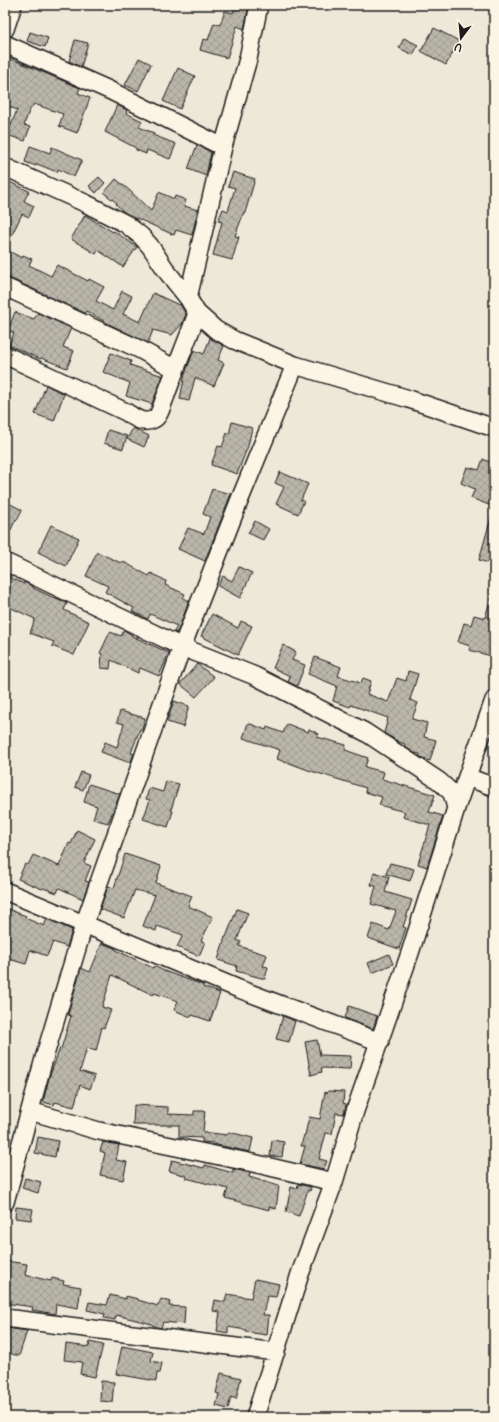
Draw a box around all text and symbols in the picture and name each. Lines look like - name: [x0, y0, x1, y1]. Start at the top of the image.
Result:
- north arrow: [441, 18, 481, 58]
- text: U: [453, 40, 464, 54]

